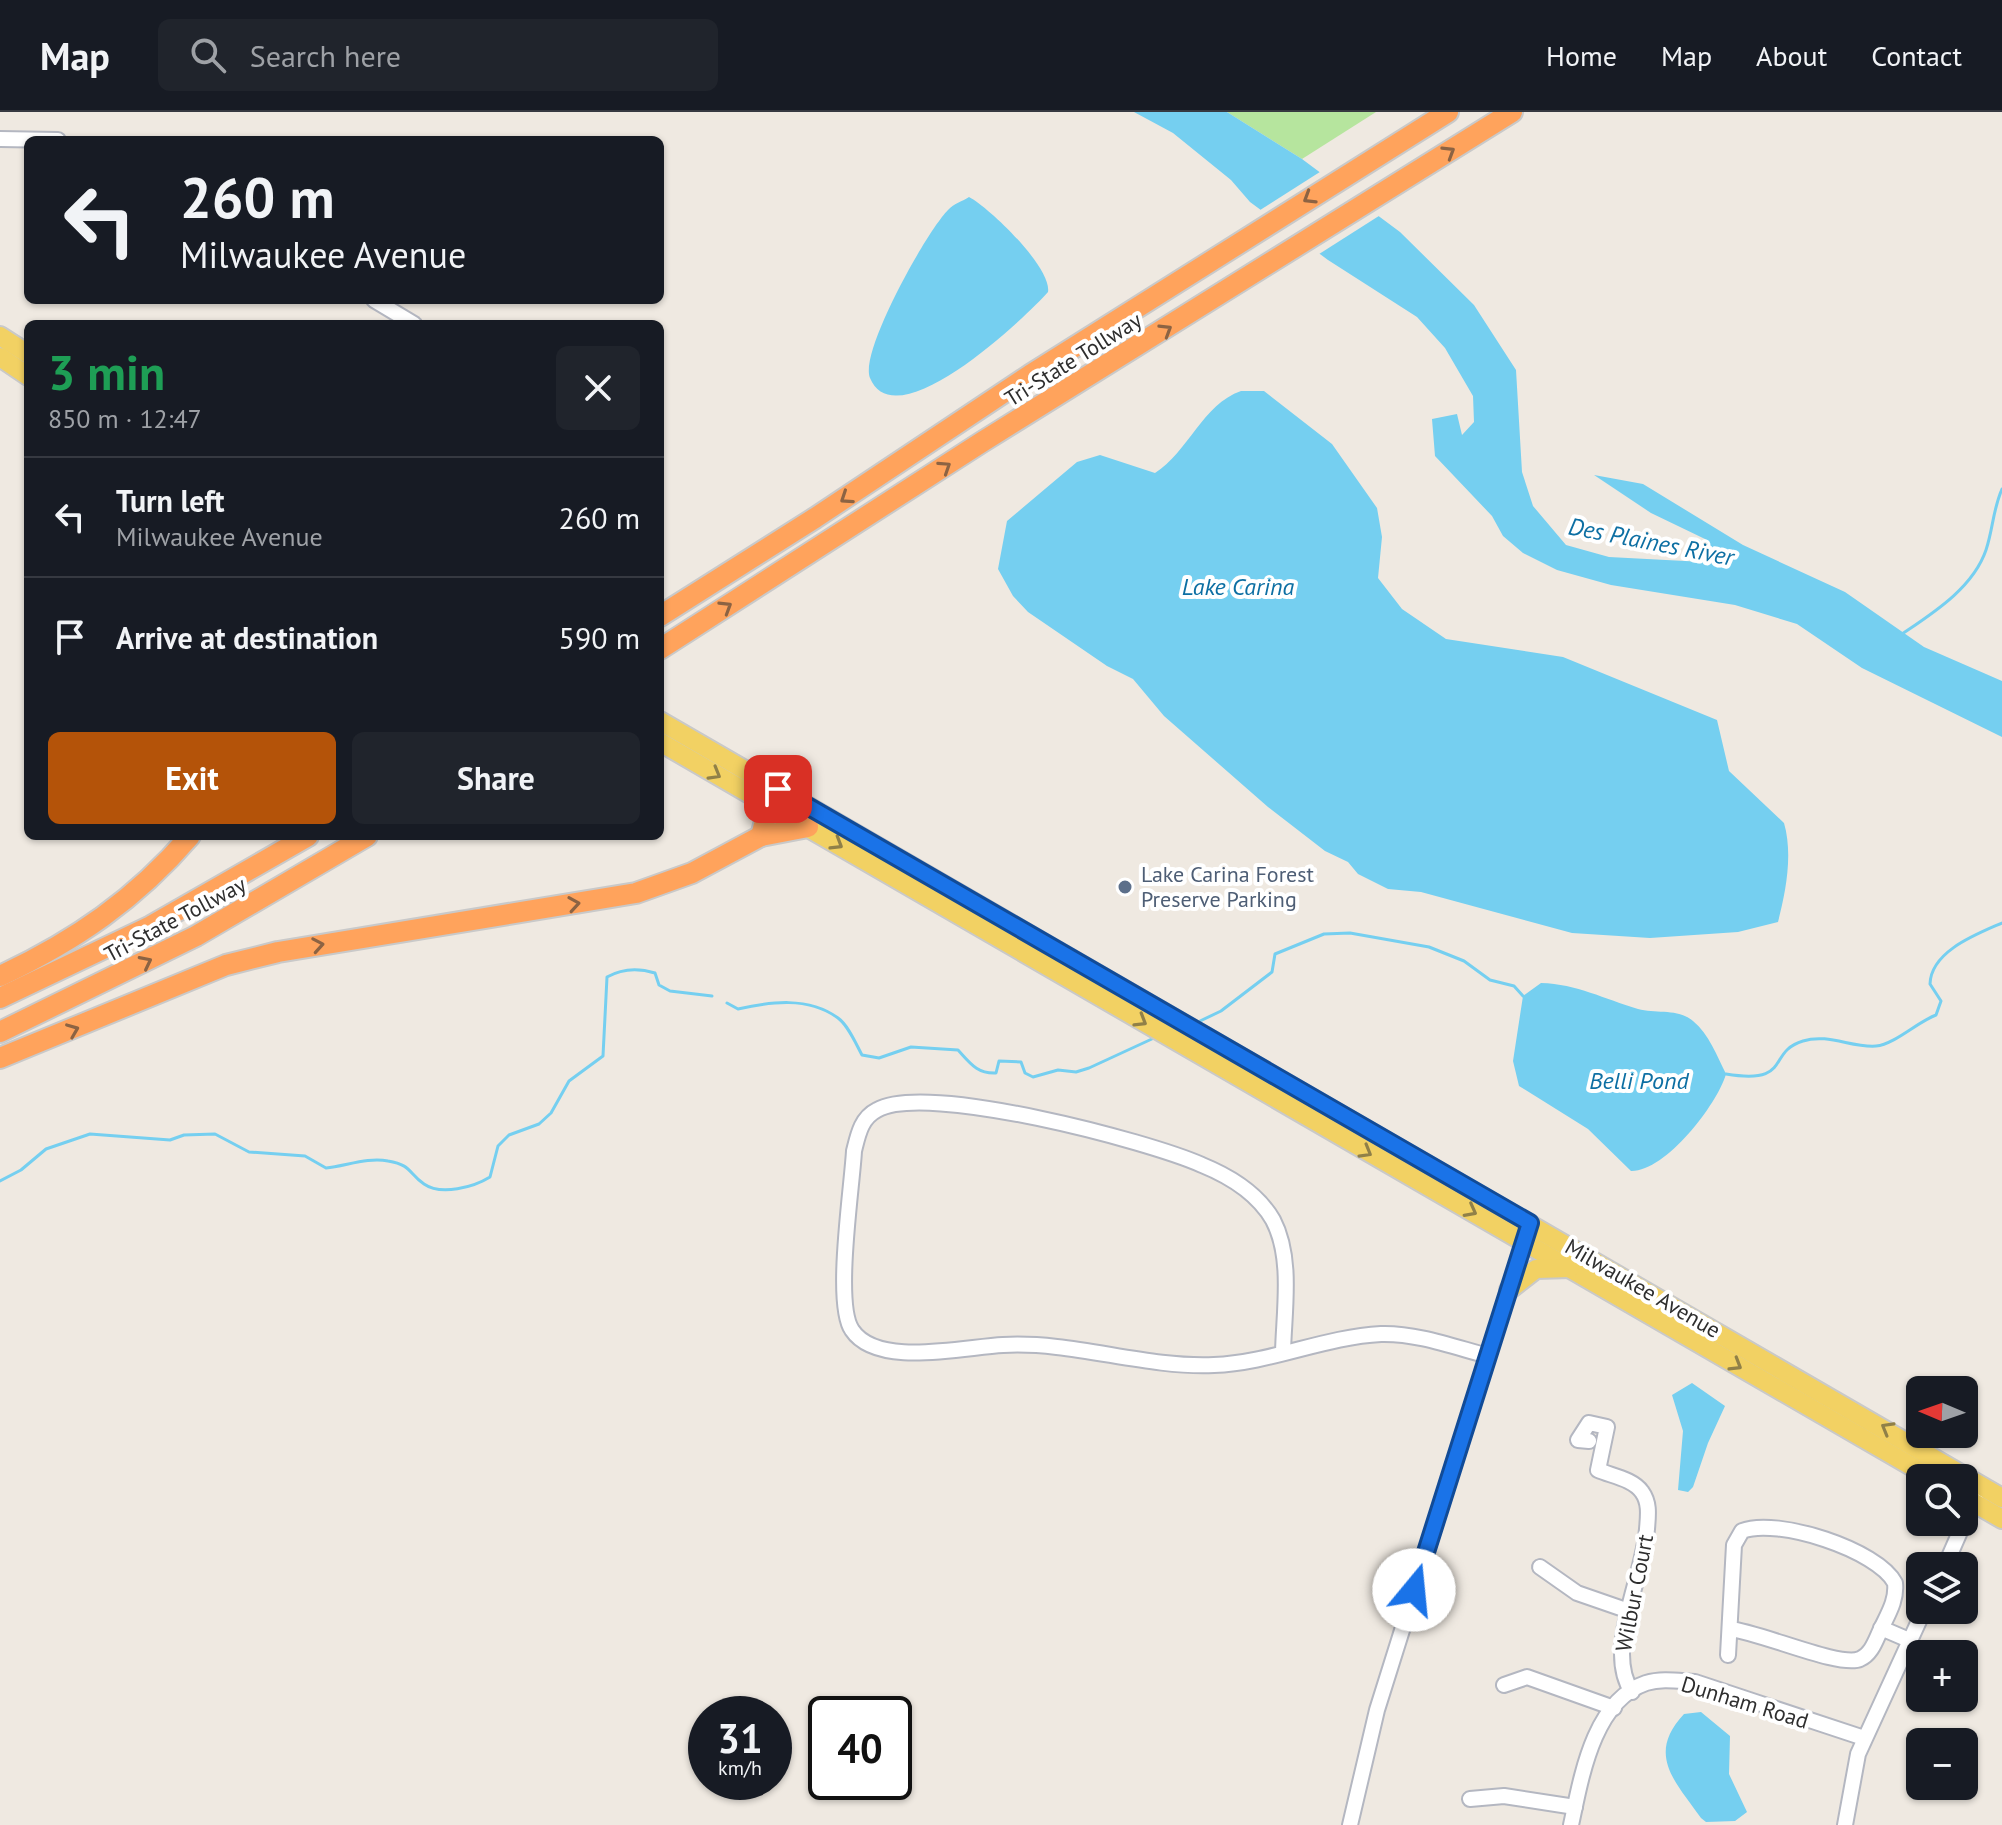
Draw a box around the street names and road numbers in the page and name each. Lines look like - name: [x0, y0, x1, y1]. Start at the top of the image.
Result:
- street label: Tri-State Tollway: [999, 305, 1147, 412]
- street label: Tri-State Tollway: [99, 870, 251, 968]
- street label: Milwaukee Avenue: [1560, 1232, 1726, 1344]
- street label: Wilbur Court: [1609, 1532, 1659, 1654]
- street label: Dunham Road: [1678, 1669, 1812, 1735]

